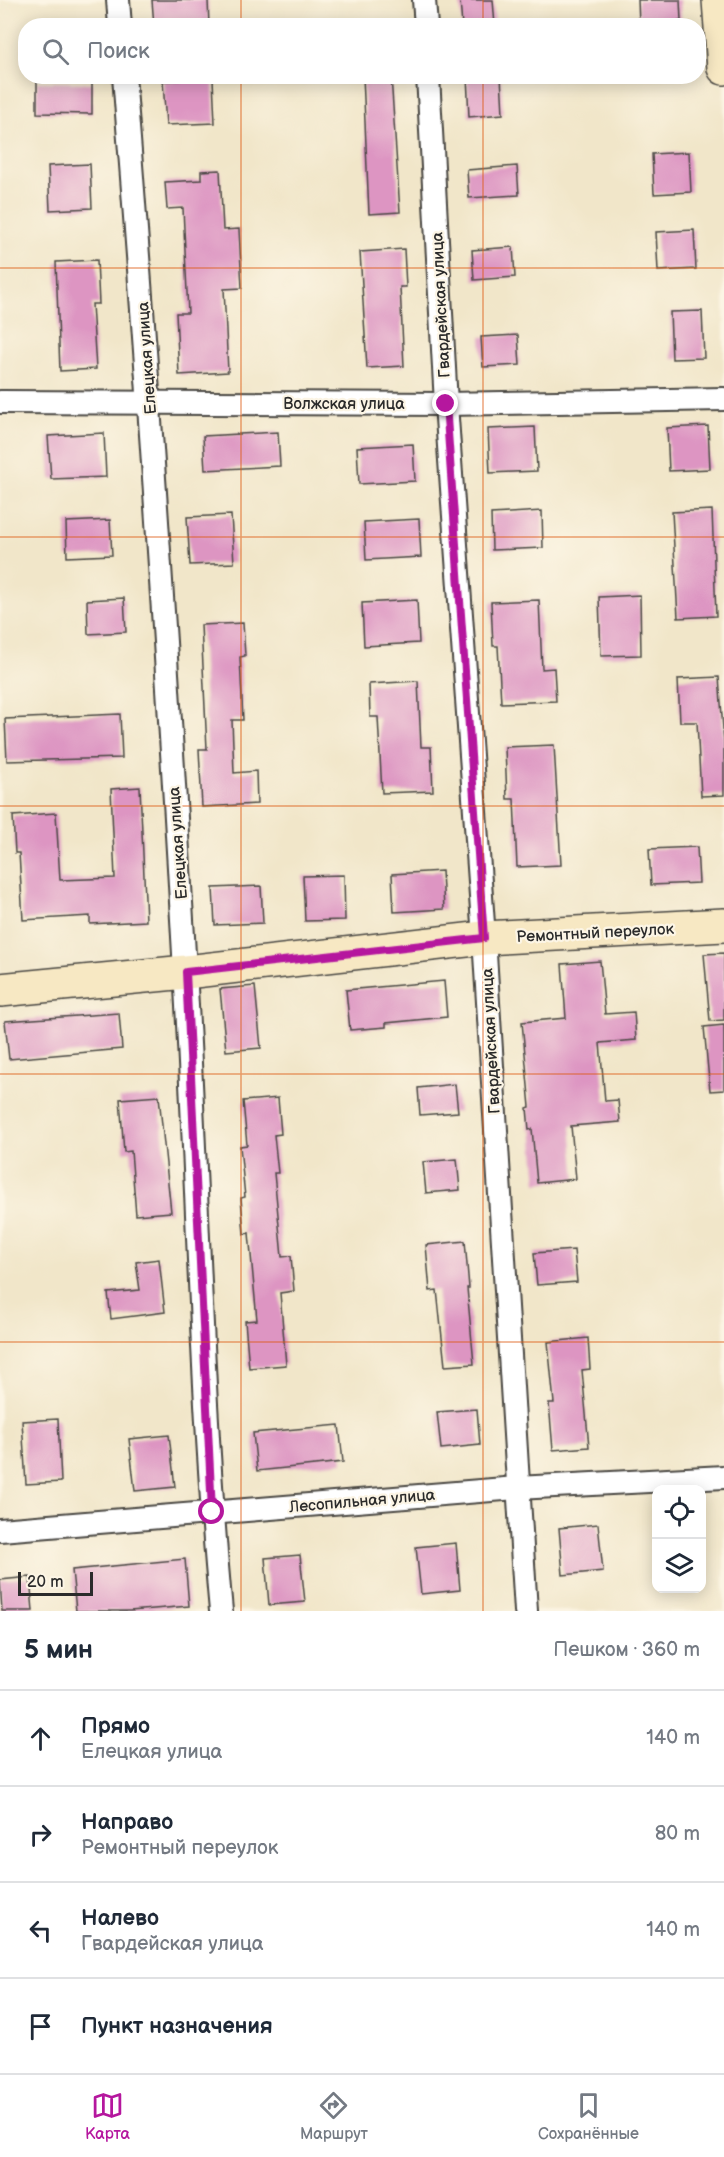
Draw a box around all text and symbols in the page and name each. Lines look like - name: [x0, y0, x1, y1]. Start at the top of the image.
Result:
- search box: [18, 18, 706, 84]
- icon: search: [39, 35, 72, 68]
- text: Поиск: [87, 38, 150, 65]
- street label: Гвардейская улица: [428, 231, 455, 378]
- street label: Елецкая улица: [134, 300, 161, 415]
- route end: [432, 390, 458, 416]
- street label: Волжская улица: [283, 395, 405, 414]
- street label: Елецкая улица: [165, 785, 192, 900]
- street label: Ремонтный переулок: [516, 920, 675, 947]
- street label: Гвардейская улица: [478, 967, 505, 1114]
- map controls: [652, 1485, 706, 1593]
- button: locate: [652, 1485, 706, 1539]
- street label: Лесопильная улица: [287, 1486, 436, 1517]
- route start: [198, 1498, 224, 1524]
- button: layers: [652, 1539, 706, 1593]
- scale bar: [18, 1569, 93, 1596]
- text: 20 m: [27, 1573, 63, 1592]
- text: 5 мин: [24, 1635, 93, 1666]
- text: Пешком · 360 m: [553, 1638, 700, 1662]
- text: Прямо: [81, 1713, 150, 1740]
- icon: ahead: [24, 1722, 57, 1755]
- text: 140 m: [646, 1726, 700, 1750]
- text: Елецкая улица: [81, 1740, 222, 1764]
- text: Направо: [81, 1809, 173, 1836]
- icon: right: [24, 1818, 57, 1851]
- text: 80 m: [655, 1822, 700, 1846]
- text: Ремонтный переулок: [81, 1836, 278, 1860]
- text: Налево: [81, 1905, 159, 1932]
- icon: left: [24, 1914, 57, 1947]
- text: 140 m: [646, 1918, 700, 1942]
- text: Гвардейская улица: [81, 1932, 264, 1956]
- icon: arrive: [24, 2010, 57, 2043]
- text: Пункт назначения: [81, 2013, 273, 2040]
- tab: Карта: [85, 2089, 130, 2144]
- tab: Маршрут: [300, 2089, 368, 2144]
- tab: Сохранённые: [538, 2089, 639, 2144]

